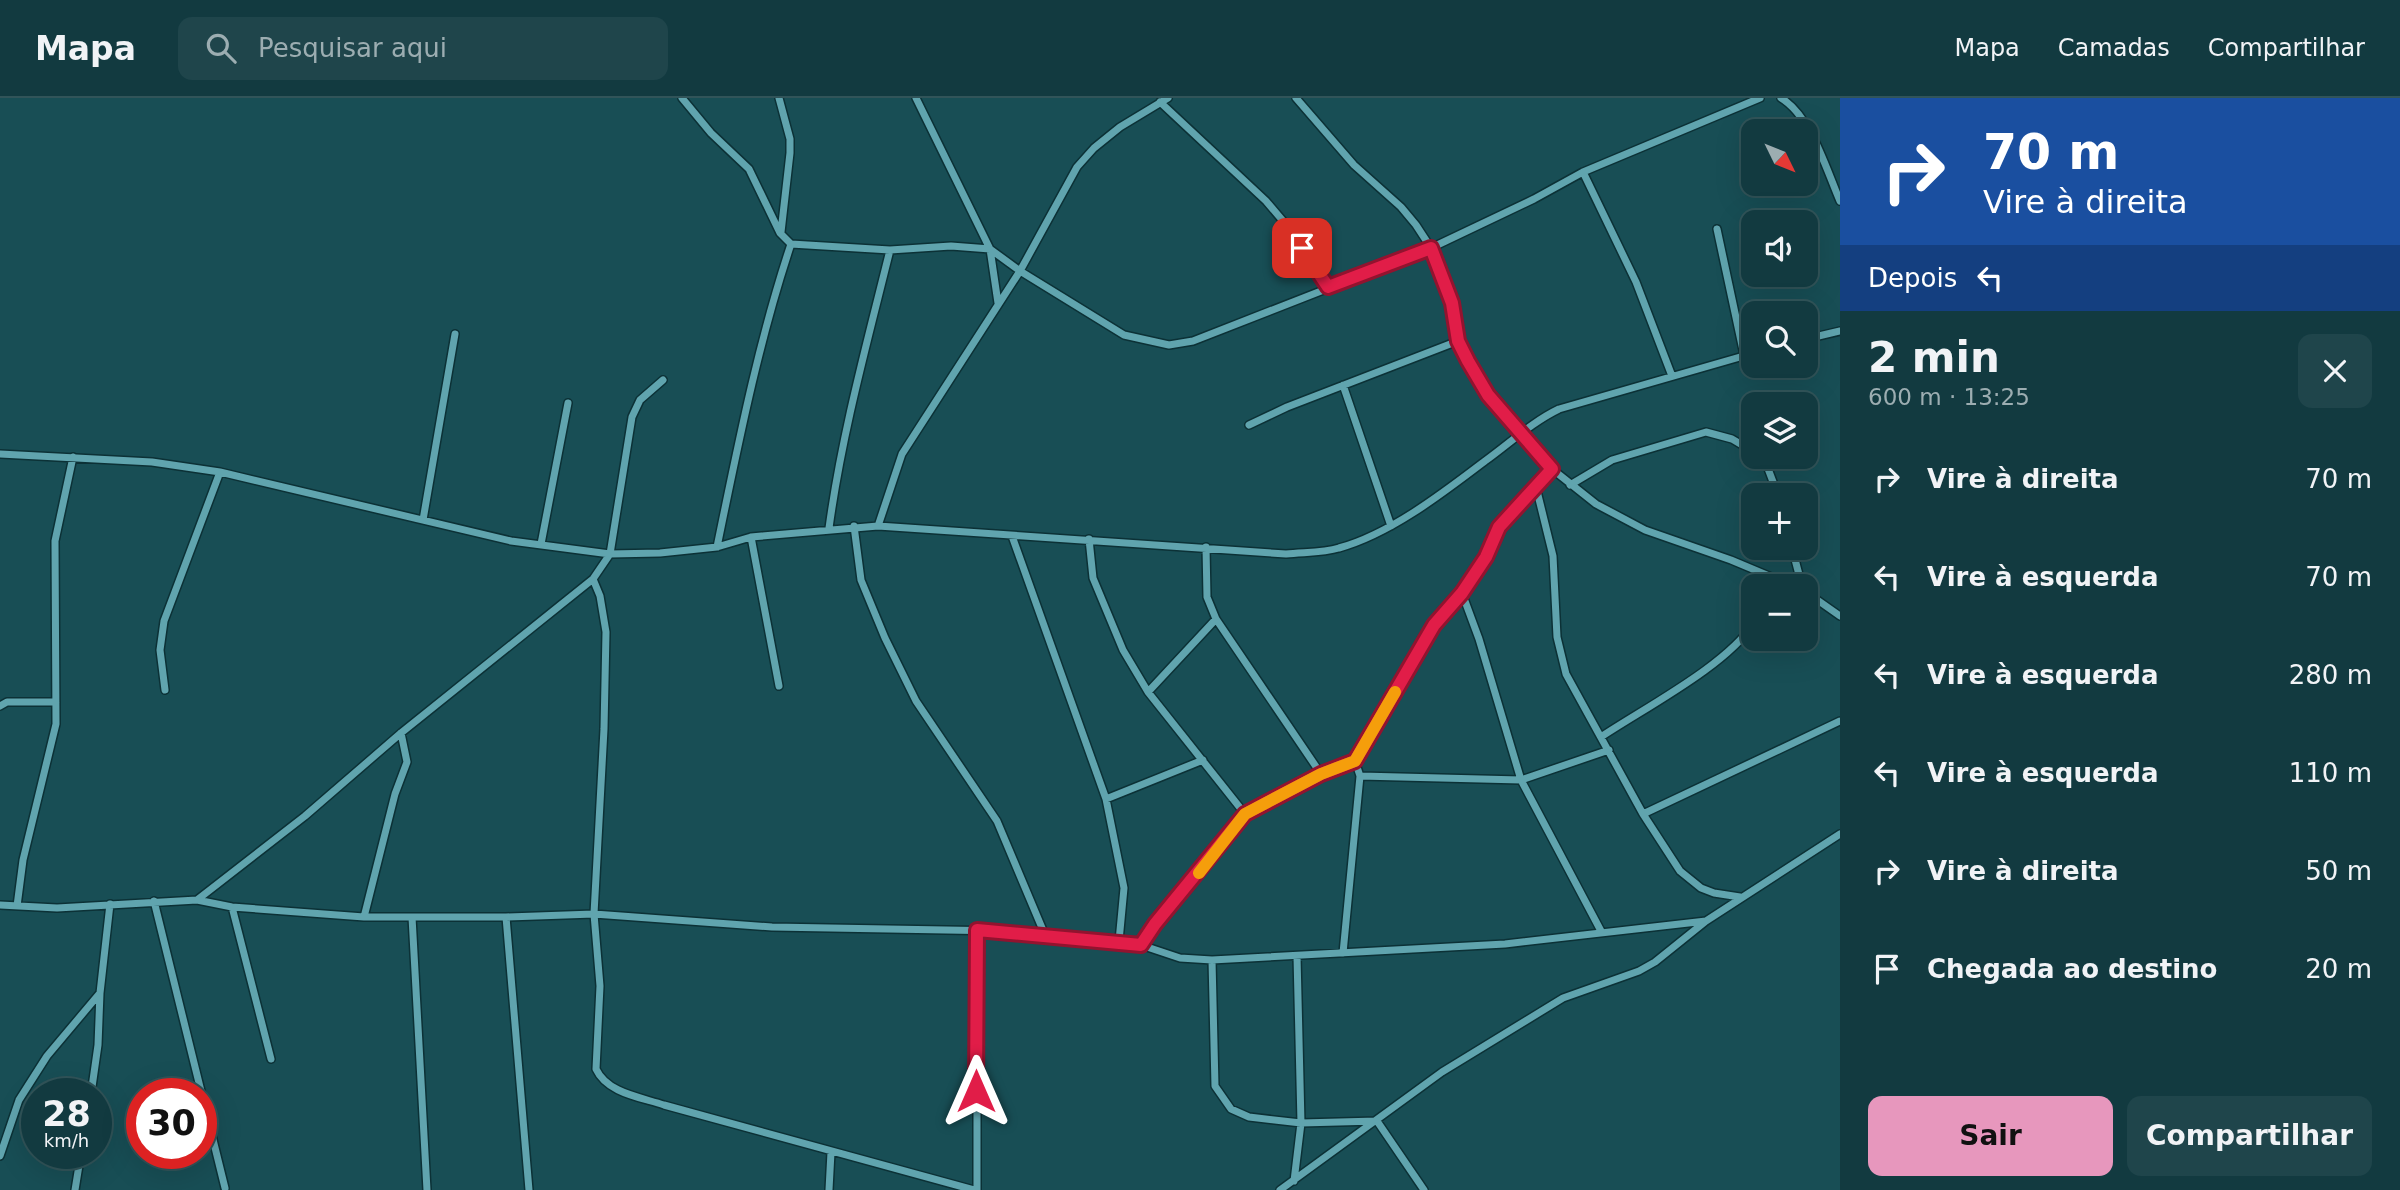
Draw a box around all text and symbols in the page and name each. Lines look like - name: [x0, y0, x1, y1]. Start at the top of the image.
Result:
- search box: [178, 17, 668, 80]
- text: Mapa: [35, 29, 136, 68]
- icon: search: [202, 29, 240, 67]
- text: Pesquisar aqui: [258, 33, 447, 63]
- text: Mapa: [1954, 34, 2020, 62]
- text: Camadas: [2058, 34, 2170, 62]
- text: Compartilhar: [2208, 34, 2365, 62]
- north arrow: [1741, 119, 1818, 196]
- map controls: [1741, 119, 1818, 651]
- text: 70 m: [1983, 124, 2119, 181]
- icon: right: [1868, 126, 1959, 217]
- text: Vire à direita: [1983, 183, 2188, 221]
- button: sound: [1741, 210, 1818, 287]
- pin: [1272, 218, 1332, 278]
- icon: arrive: [1283, 229, 1321, 267]
- icon: left: [1971, 259, 2009, 297]
- text: Depois: [1868, 263, 1957, 293]
- button: search: [1741, 301, 1818, 378]
- text: 2 min: [1868, 333, 2000, 382]
- button: close: [2298, 334, 2372, 408]
- text: 600 m · 13:25: [1868, 384, 2030, 410]
- button: layers: [1741, 392, 1818, 469]
- icon: right: [1868, 460, 1906, 498]
- text: Vire à direita: [1927, 464, 2119, 494]
- text: 70 m: [2305, 464, 2372, 494]
- button: +: [1741, 483, 1818, 560]
- icon: left: [1868, 558, 1906, 596]
- text: Vire à esquerda: [1927, 562, 2159, 592]
- text: 70 m: [2305, 562, 2372, 592]
- button: −: [1741, 574, 1818, 651]
- icon: left: [1868, 656, 1906, 694]
- text: Vire à esquerda: [1927, 660, 2159, 690]
- text: 280 m: [2289, 660, 2372, 690]
- icon: left: [1868, 754, 1906, 792]
- text: Vire à esquerda: [1927, 758, 2159, 788]
- text: 110 m: [2289, 758, 2372, 788]
- icon: right: [1868, 852, 1906, 890]
- text: Vire à direita: [1927, 856, 2119, 886]
- text: 50 m: [2305, 856, 2372, 886]
- icon: arrive: [1868, 950, 1906, 988]
- text: Chegada ao destino: [1927, 954, 2217, 984]
- text: 20 m: [2305, 954, 2372, 984]
- position arrow: [939, 1054, 1013, 1128]
- speed limit sign: 30: [126, 1078, 217, 1169]
- text: 28: [42, 1094, 91, 1134]
- button: Sair: [1868, 1096, 2113, 1176]
- button: Compartilhar: [2127, 1096, 2372, 1176]
- text: km/h: [44, 1130, 89, 1151]

